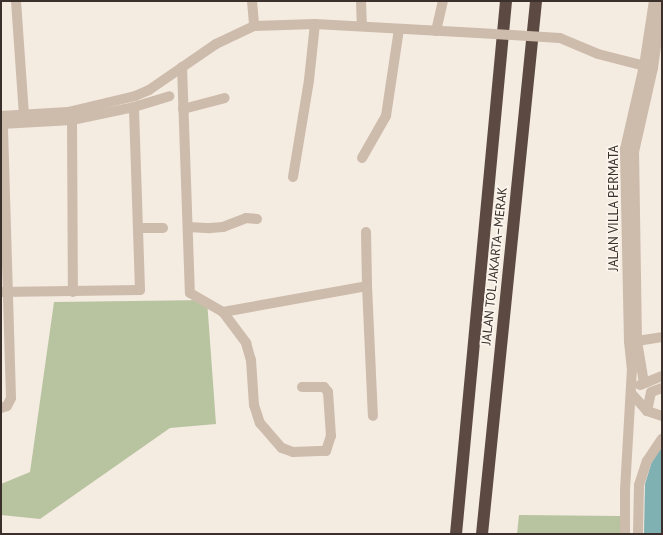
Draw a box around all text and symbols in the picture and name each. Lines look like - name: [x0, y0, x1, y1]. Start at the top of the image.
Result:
- street label: JALAN VILLA PERMATA: [606, 145, 622, 271]
- street label: JALAN TOL JAKARTA–MERAK: [479, 186, 511, 346]

